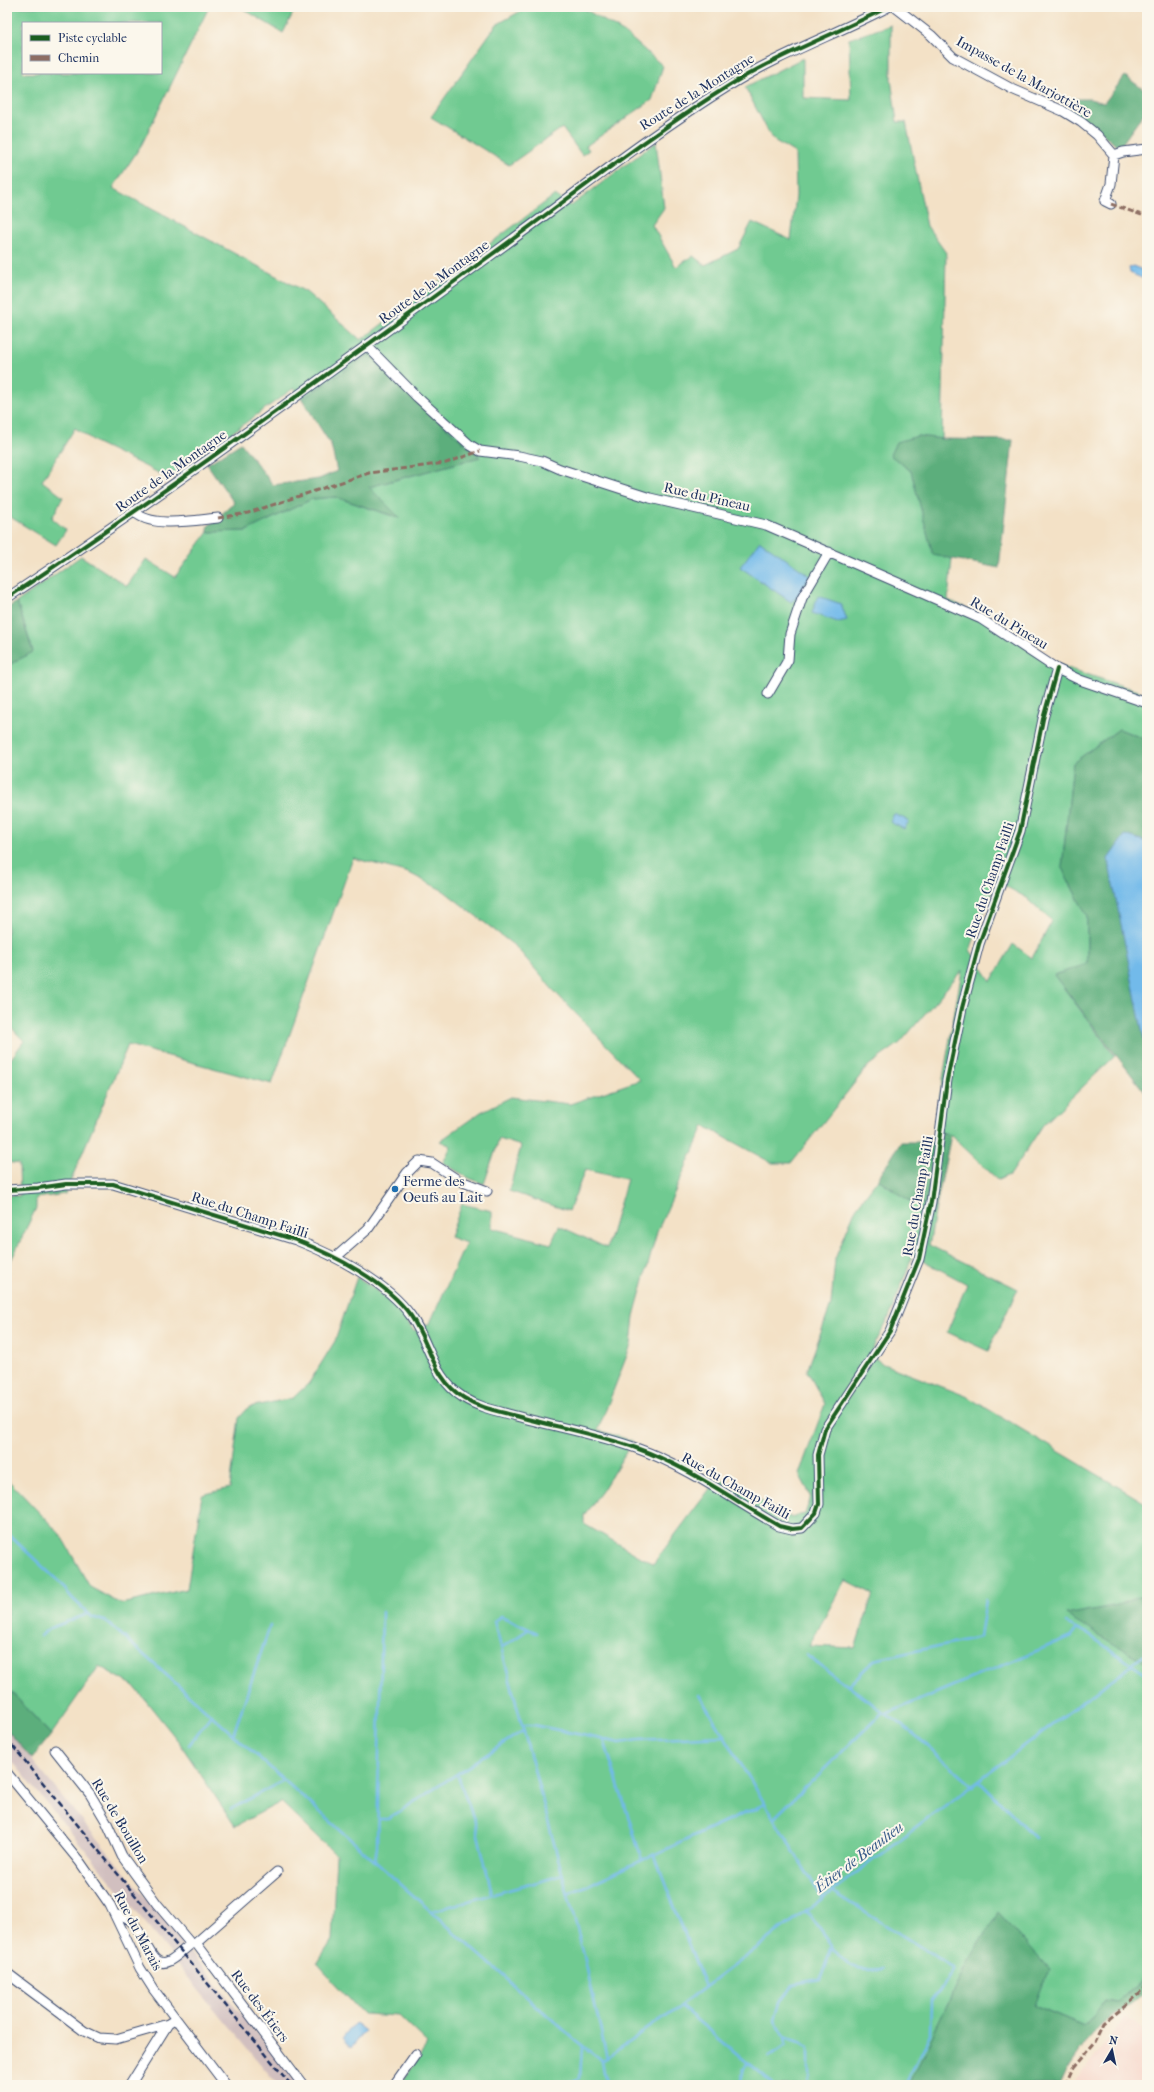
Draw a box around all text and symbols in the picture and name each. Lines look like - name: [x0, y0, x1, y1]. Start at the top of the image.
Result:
- legend: [22, 22, 162, 74]
- text: Piste cyclable: [58, 31, 127, 45]
- street label: Impasse de la Marjottière: [953, 33, 1095, 121]
- street label: Route de la Montagne: [636, 50, 758, 134]
- text: Chemin: [58, 51, 99, 65]
- street label: Route de la Montagne: [375, 236, 493, 328]
- street label: Route de la Montagne: [112, 426, 230, 516]
- street label: Rue du Pineau: [662, 479, 752, 515]
- street label: Rue du Pineau: [967, 593, 1051, 653]
- street label: Rue du Champ Failli: [962, 819, 1018, 941]
- street label: Rue du Champ Failli: [899, 1134, 937, 1258]
- place label: Ferme des Oeufs au Lait: [403, 1173, 483, 1206]
- marker: Ferme des Oeufs au Lait: [390, 1184, 400, 1194]
- street label: Rue du Champ Failli: [189, 1188, 311, 1242]
- street label: Rue du Champ Failli: [678, 1449, 794, 1523]
- street label: Rue de Bouillon: [88, 1775, 152, 1867]
- water label: Étier de Beaulieu: [810, 1818, 907, 1897]
- street label: Rue du Marais: [110, 1888, 166, 1974]
- street label: Rue des Étiers: [227, 1966, 293, 2045]
- north arrow: [1092, 2030, 1132, 2070]
- text: N: [1108, 2034, 1119, 2048]

